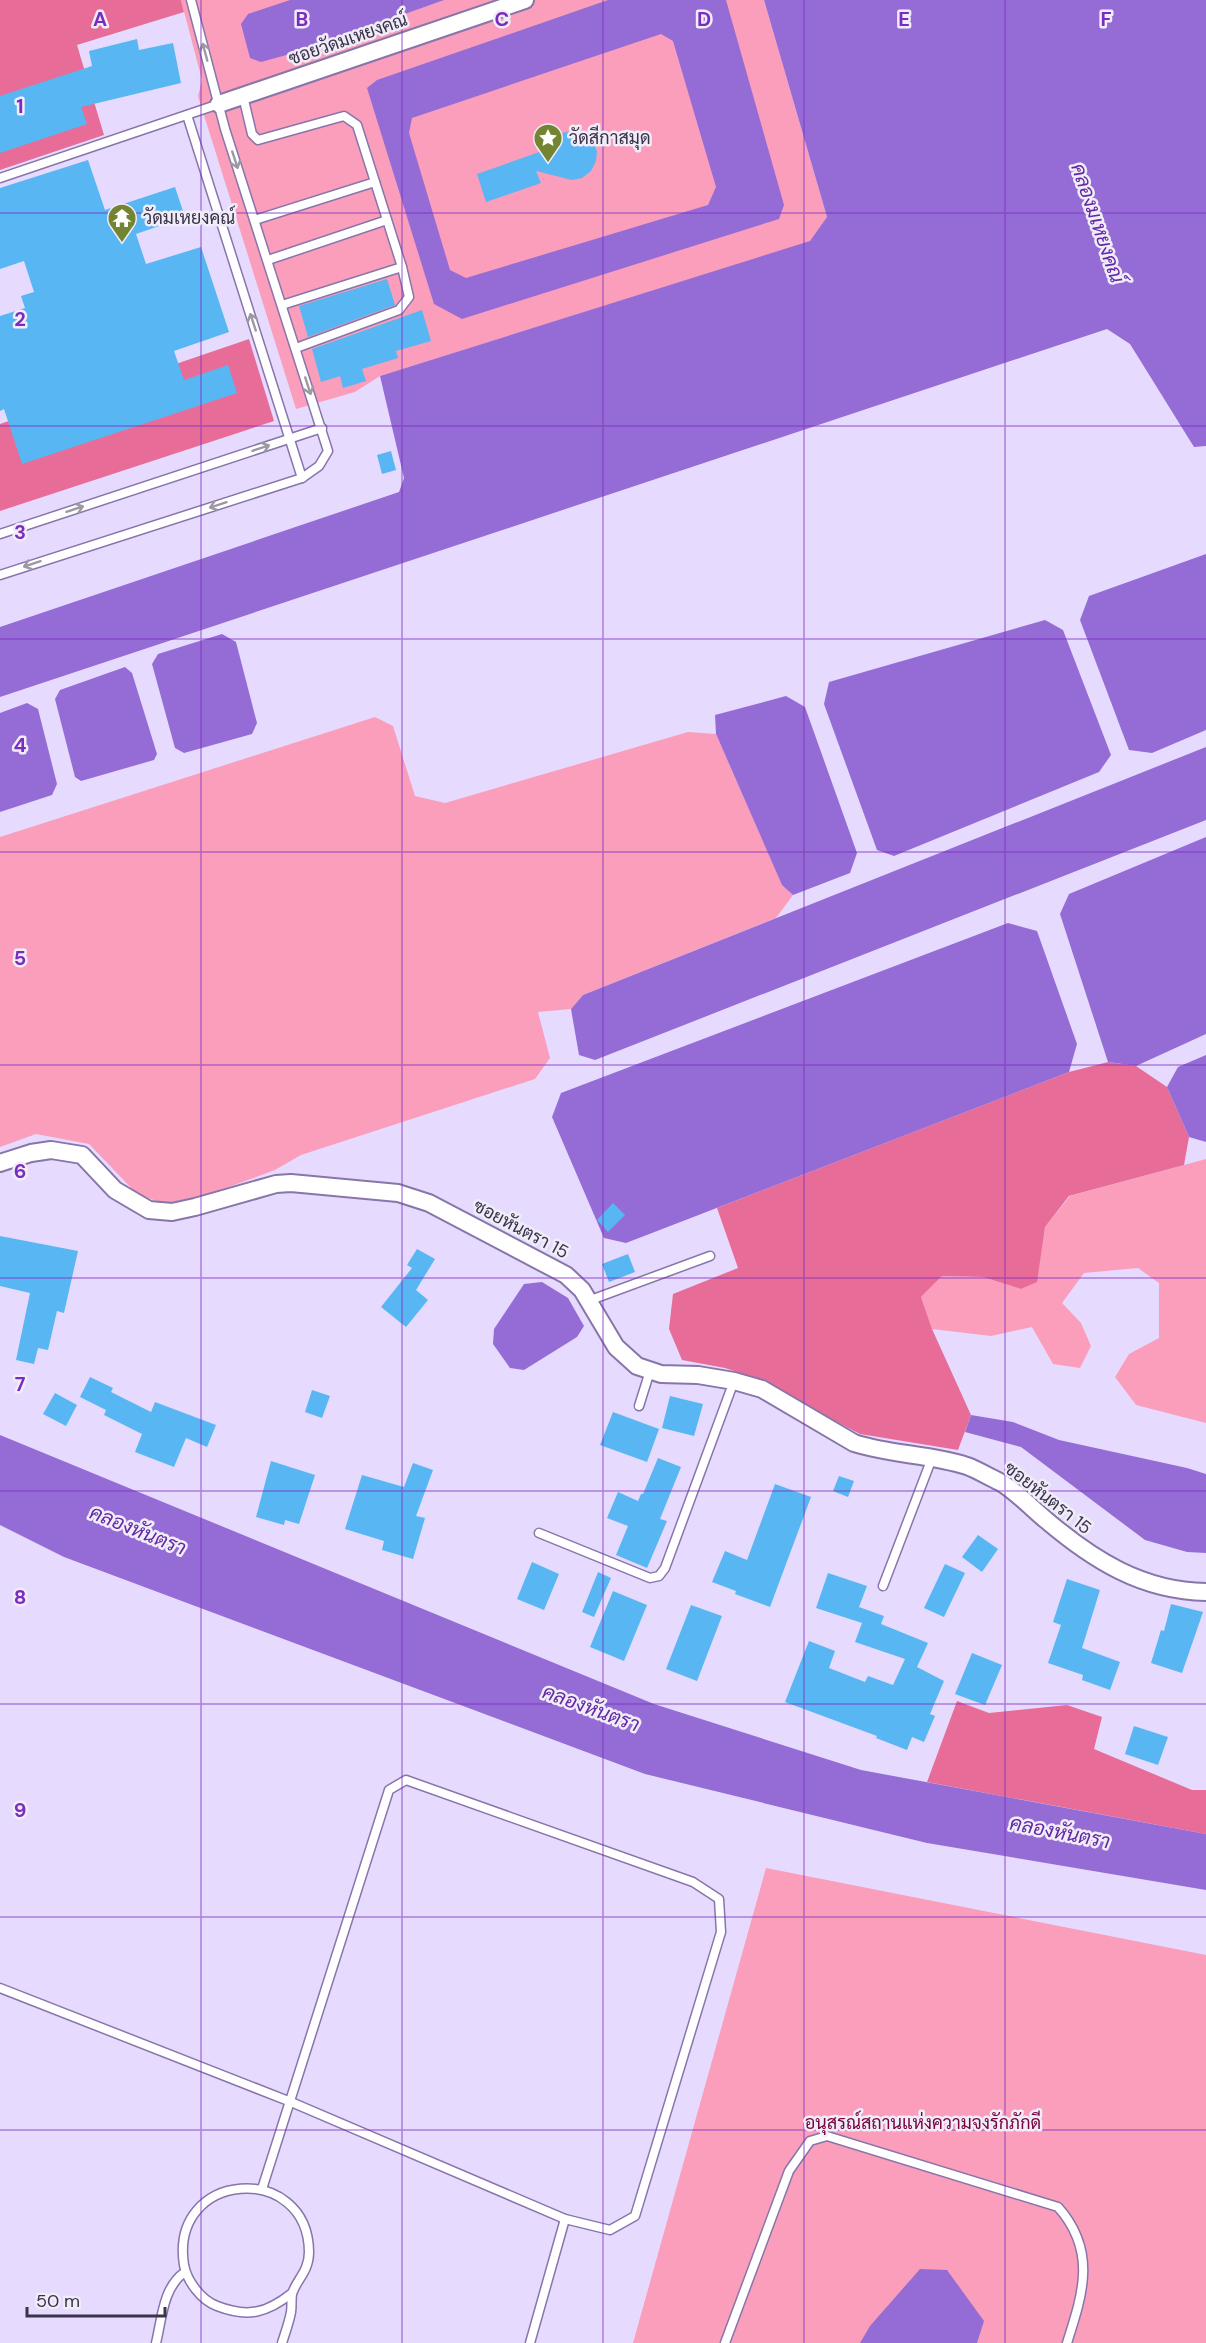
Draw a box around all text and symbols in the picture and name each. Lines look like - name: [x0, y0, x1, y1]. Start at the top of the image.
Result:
- text: A: [93, 6, 107, 32]
- street label: ซอยวัดมเหยงคณ์: [285, 6, 411, 71]
- text: B: [296, 6, 308, 32]
- text: C: [495, 6, 509, 32]
- text: D: [697, 6, 711, 32]
- text: E: [898, 6, 910, 32]
- text: F: [1100, 6, 1112, 32]
- one-way arrow: [199, 43, 211, 62]
- text: 1: [16, 93, 24, 119]
- place icon: วัดสีกาสมุด: [532, 122, 564, 164]
- place label: วัดสีกาสมุด: [569, 125, 651, 150]
- one-way arrow: [230, 150, 241, 169]
- water label: คลองมเหยงคณ์: [1065, 159, 1133, 289]
- temple icon: วัดมเหยงคณ์: [106, 202, 138, 244]
- place label: วัดมเหยงคณ์: [143, 205, 235, 230]
- text: 2: [14, 306, 26, 332]
- one-way arrow: [247, 313, 258, 332]
- one-way arrow: [304, 376, 315, 395]
- one-way arrow: [251, 442, 270, 453]
- one-way arrow: [209, 500, 228, 511]
- one-way arrow: [65, 503, 84, 514]
- text: 3: [14, 519, 26, 545]
- one-way arrow: [23, 560, 42, 571]
- text: 4: [14, 732, 27, 758]
- text: 5: [14, 945, 26, 971]
- text: 6: [14, 1158, 26, 1184]
- street label: ซอยหันตรา 15: [469, 1194, 573, 1264]
- text: 7: [15, 1371, 26, 1397]
- street label: ซอยหันตรา 15: [999, 1456, 1097, 1540]
- water label: คลองหันตรา: [86, 1499, 190, 1561]
- text: 8: [14, 1584, 26, 1610]
- water label: คลองหันตรา: [539, 1678, 643, 1738]
- text: 9: [14, 1797, 26, 1823]
- water label: คลองหันตรา: [1008, 1810, 1112, 1854]
- park label: อนุสรณ์สถานแห่งความจงรักภักดี: [805, 2110, 1041, 2135]
- scale bar: [27, 2280, 165, 2318]
- text: 50 m: [36, 2289, 80, 2313]

